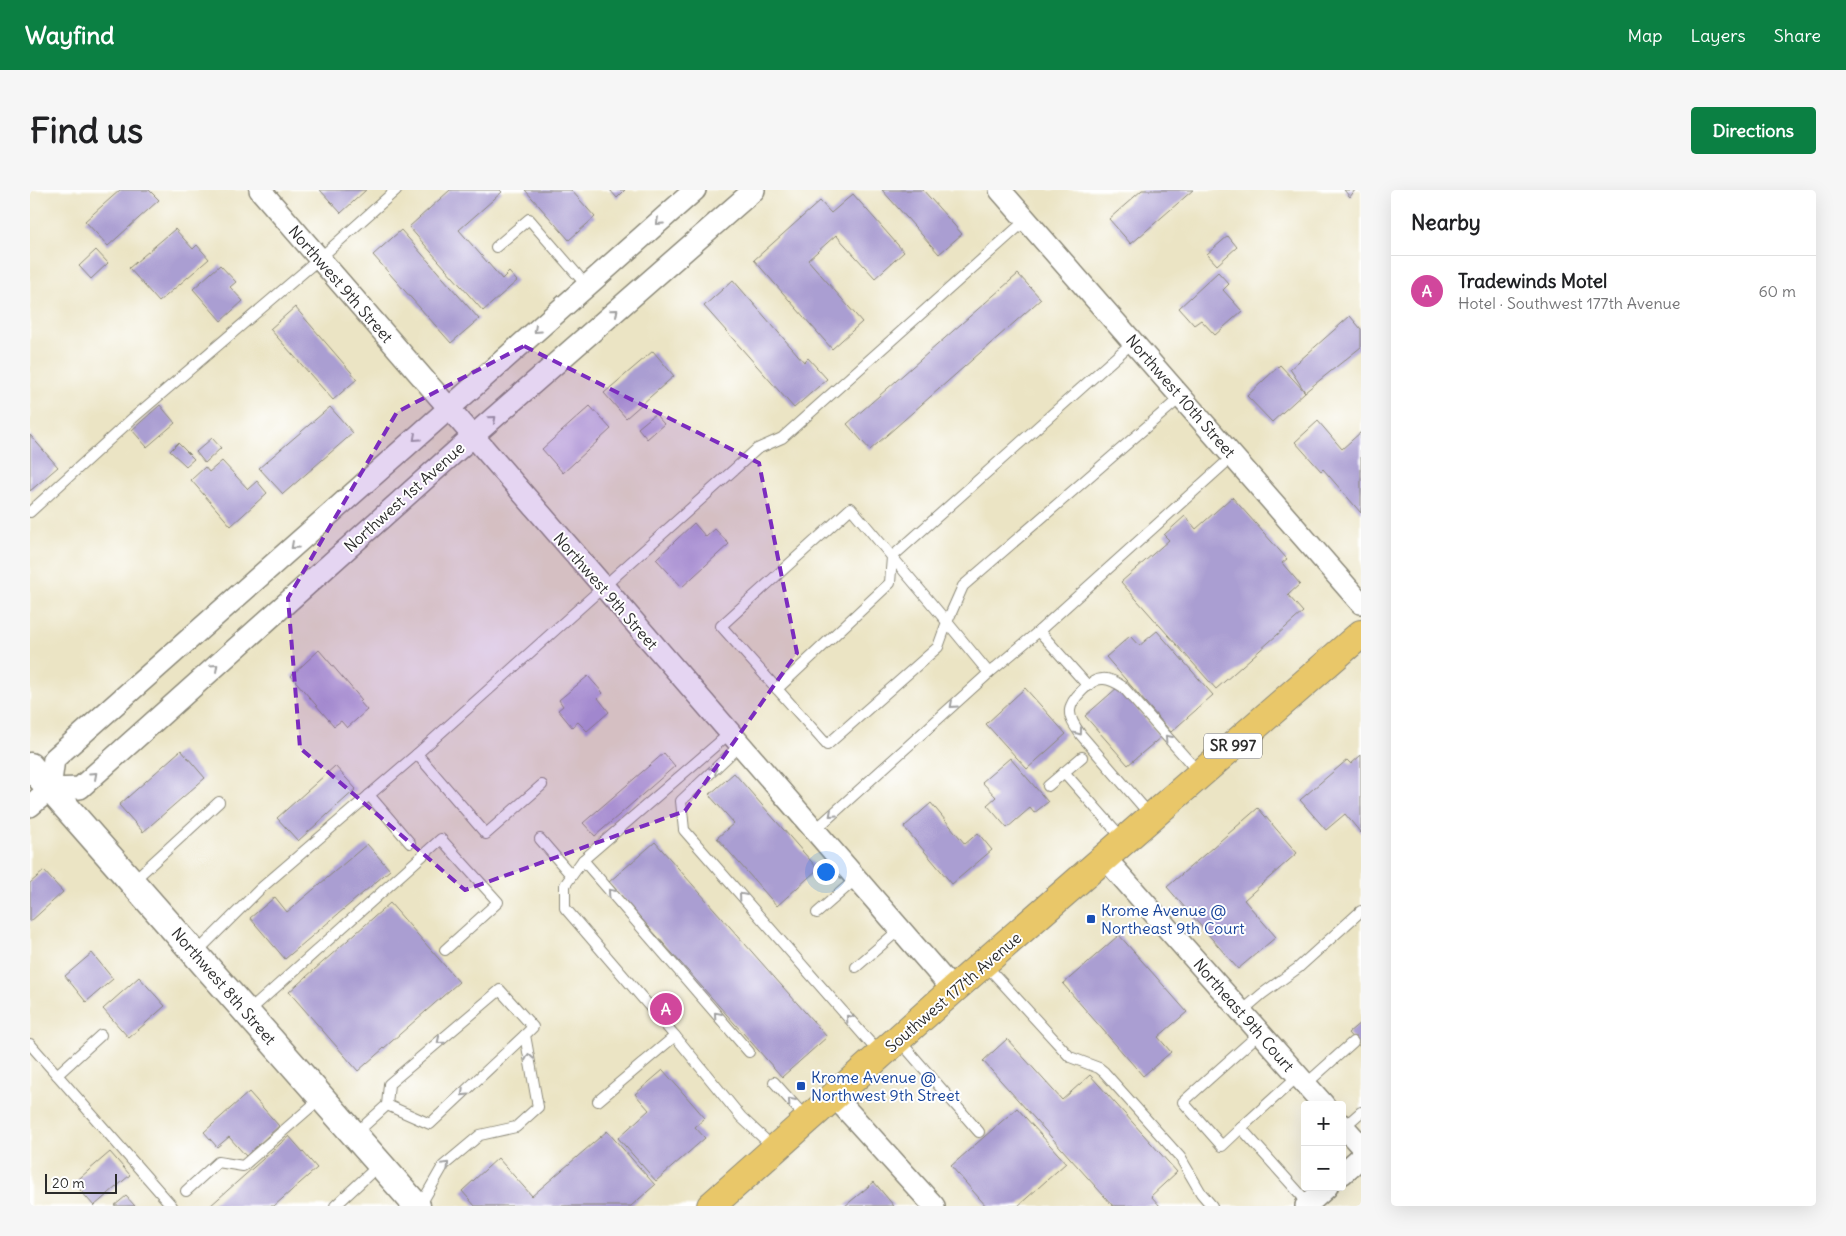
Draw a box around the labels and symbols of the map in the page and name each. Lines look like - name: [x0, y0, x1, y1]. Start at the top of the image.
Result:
- one-way arrow: [655, 217, 664, 226]
- street label: Northwest 9th Street: [285, 221, 398, 347]
- one-way arrow: [609, 309, 618, 317]
- one-way arrow: [534, 325, 543, 334]
- street label: Northwest 10th Street: [1122, 330, 1240, 462]
- one-way arrow: [487, 415, 496, 424]
- one-way arrow: [413, 433, 422, 441]
- street label: Northwest 1st Avenue: [340, 438, 468, 556]
- street label: Northwest 9th Street: [550, 528, 663, 654]
- one-way arrow: [291, 540, 300, 549]
- one-way arrow: [209, 664, 218, 673]
- one-way arrow: [949, 699, 958, 708]
- one-way arrow: [1073, 726, 1082, 736]
- one-way arrow: [1165, 734, 1174, 743]
- road number: SR 997: [1204, 734, 1262, 758]
- one-way arrow: [709, 767, 718, 776]
- one-way arrow: [88, 772, 97, 781]
- one-way arrow: [829, 808, 838, 817]
- your location: [813, 859, 839, 885]
- one-way arrow: [608, 889, 616, 898]
- one-way arrow: [739, 892, 748, 901]
- place label: Krome Avenue @ Northeast 9th Court: [1101, 900, 1245, 938]
- marker: Krome Avenue @ Northeast 9th Court: [1085, 913, 1097, 925]
- street label: Northwest 8th Street: [168, 923, 281, 1049]
- street label: Southwest 177th Avenue: [881, 928, 1025, 1056]
- street label: Northeast 9th Court: [1189, 954, 1299, 1076]
- pin: A: [650, 990, 682, 1028]
- one-way arrow: [714, 1012, 723, 1021]
- one-way arrow: [846, 1015, 855, 1024]
- one-way arrow: [436, 1035, 445, 1044]
- one-way arrow: [524, 1053, 534, 1061]
- place label: Krome Avenue @ Northwest 9th Street: [811, 1067, 961, 1105]
- marker: Krome Avenue @ Northwest 9th Street: [795, 1080, 807, 1092]
- one-way arrow: [460, 1087, 469, 1096]
- one-way arrow: [788, 1098, 797, 1107]
- one-way arrow: [440, 1162, 449, 1171]
- scale bar: [45, 1171, 118, 1194]

